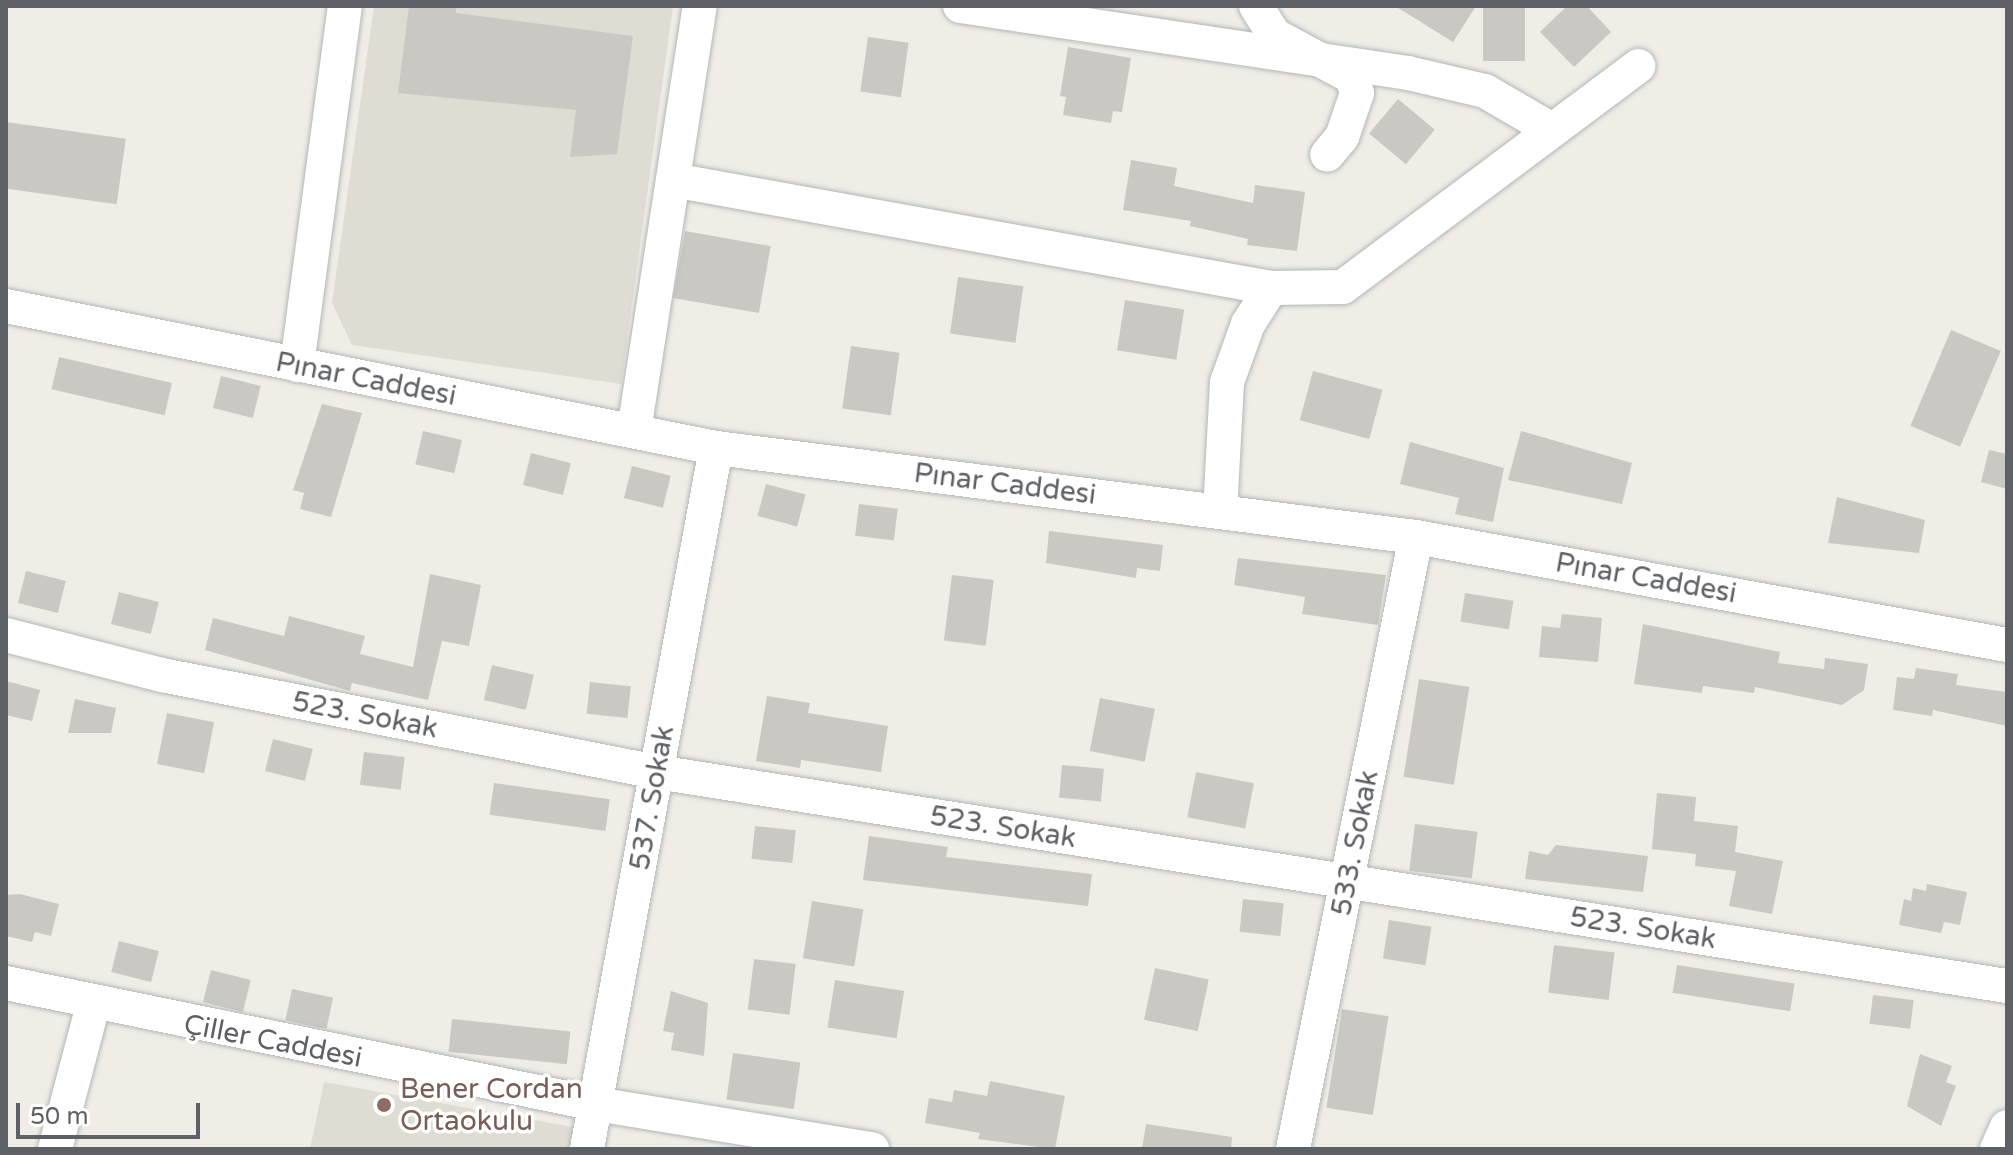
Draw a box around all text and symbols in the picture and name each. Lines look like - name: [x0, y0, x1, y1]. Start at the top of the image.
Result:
- street label: Pınar Caddesi: [273, 345, 459, 413]
- street label: Pınar Caddesi: [912, 456, 1098, 512]
- street label: Pınar Caddesi: [1553, 546, 1739, 610]
- street label: 523. Sokak: [289, 684, 441, 746]
- street label: 537. Sokak: [623, 723, 681, 873]
- street label: 533. Sokak: [1324, 767, 1386, 919]
- street label: 523. Sokak: [928, 799, 1078, 855]
- street label: 523. Sokak: [1568, 900, 1718, 956]
- street label: Çiller Caddesi: [181, 1007, 365, 1075]
- place label: Bener Cordan Ortaokulu: [400, 1072, 583, 1138]
- scale bar: [20, 1087, 204, 1137]
- marker: Bener Cordan Ortaokulu: [375, 1096, 393, 1114]
- text: 50 m: [30, 1102, 88, 1131]

